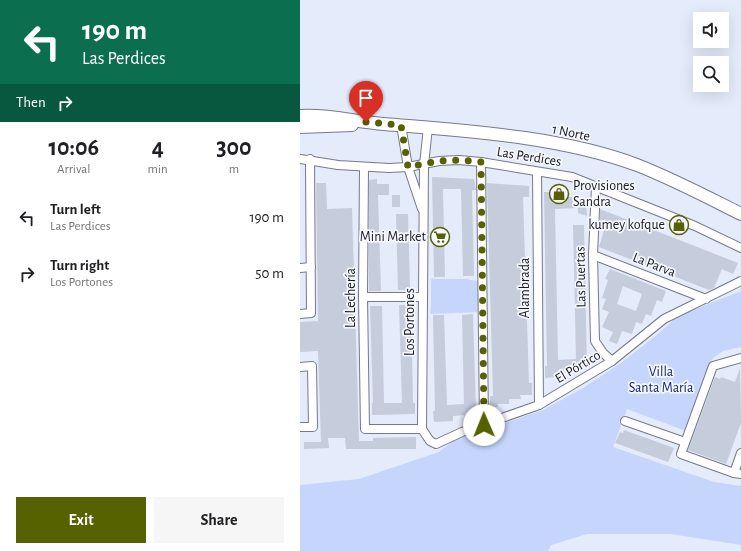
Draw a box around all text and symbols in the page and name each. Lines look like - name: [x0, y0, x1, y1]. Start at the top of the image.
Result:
- map controls: [693, 12, 729, 92]
- button: sound: [693, 12, 729, 48]
- icon: left: [16, 16, 68, 68]
- text: 190 m: [82, 17, 147, 45]
- text: Las Perdices: [82, 50, 166, 68]
- button: search: [693, 56, 729, 92]
- pin: [349, 81, 383, 122]
- icon: arrive: [355, 87, 377, 109]
- icon: right: [54, 92, 76, 114]
- text: Then: [16, 95, 46, 110]
- street label: 1 Norte: [551, 122, 591, 144]
- text: 10:06: [48, 136, 99, 160]
- text: 4: [152, 136, 164, 160]
- text: 300: [216, 136, 252, 160]
- street label: Las Perdices: [496, 145, 562, 169]
- text: Arrival: [57, 163, 91, 176]
- text: min: [148, 163, 168, 176]
- text: m: [229, 163, 239, 176]
- place label: Provisiones Sandra: [573, 179, 635, 209]
- shop icon: Provisiones Sandra: [548, 183, 570, 205]
- text: Turn left: [50, 202, 101, 217]
- icon: left: [16, 207, 38, 229]
- text: 190 m: [249, 210, 284, 225]
- shop icon: kumey kofque: [668, 214, 690, 236]
- place label: kumey kofque: [588, 218, 665, 232]
- text: Las Perdices: [50, 220, 110, 233]
- supermarket icon: Mini Market: [429, 226, 451, 248]
- place label: Mini Market: [360, 230, 427, 244]
- street label: Las Puertas: [573, 246, 589, 308]
- street label: La Parva: [631, 250, 678, 280]
- street label: Alambrada: [518, 257, 532, 318]
- text: Turn right: [50, 258, 109, 273]
- icon: right: [16, 263, 38, 285]
- text: 50 m: [255, 266, 284, 281]
- street label: La Lechería: [344, 267, 358, 328]
- text: Los Portones: [50, 276, 113, 289]
- street label: Los Portones: [403, 288, 417, 356]
- street label: El Pórtico: [553, 348, 603, 386]
- park label: Villa Santa María: [629, 365, 694, 395]
- position arrow: [463, 404, 505, 446]
- button: Exit: [16, 497, 146, 543]
- button: Share: [154, 497, 284, 543]

